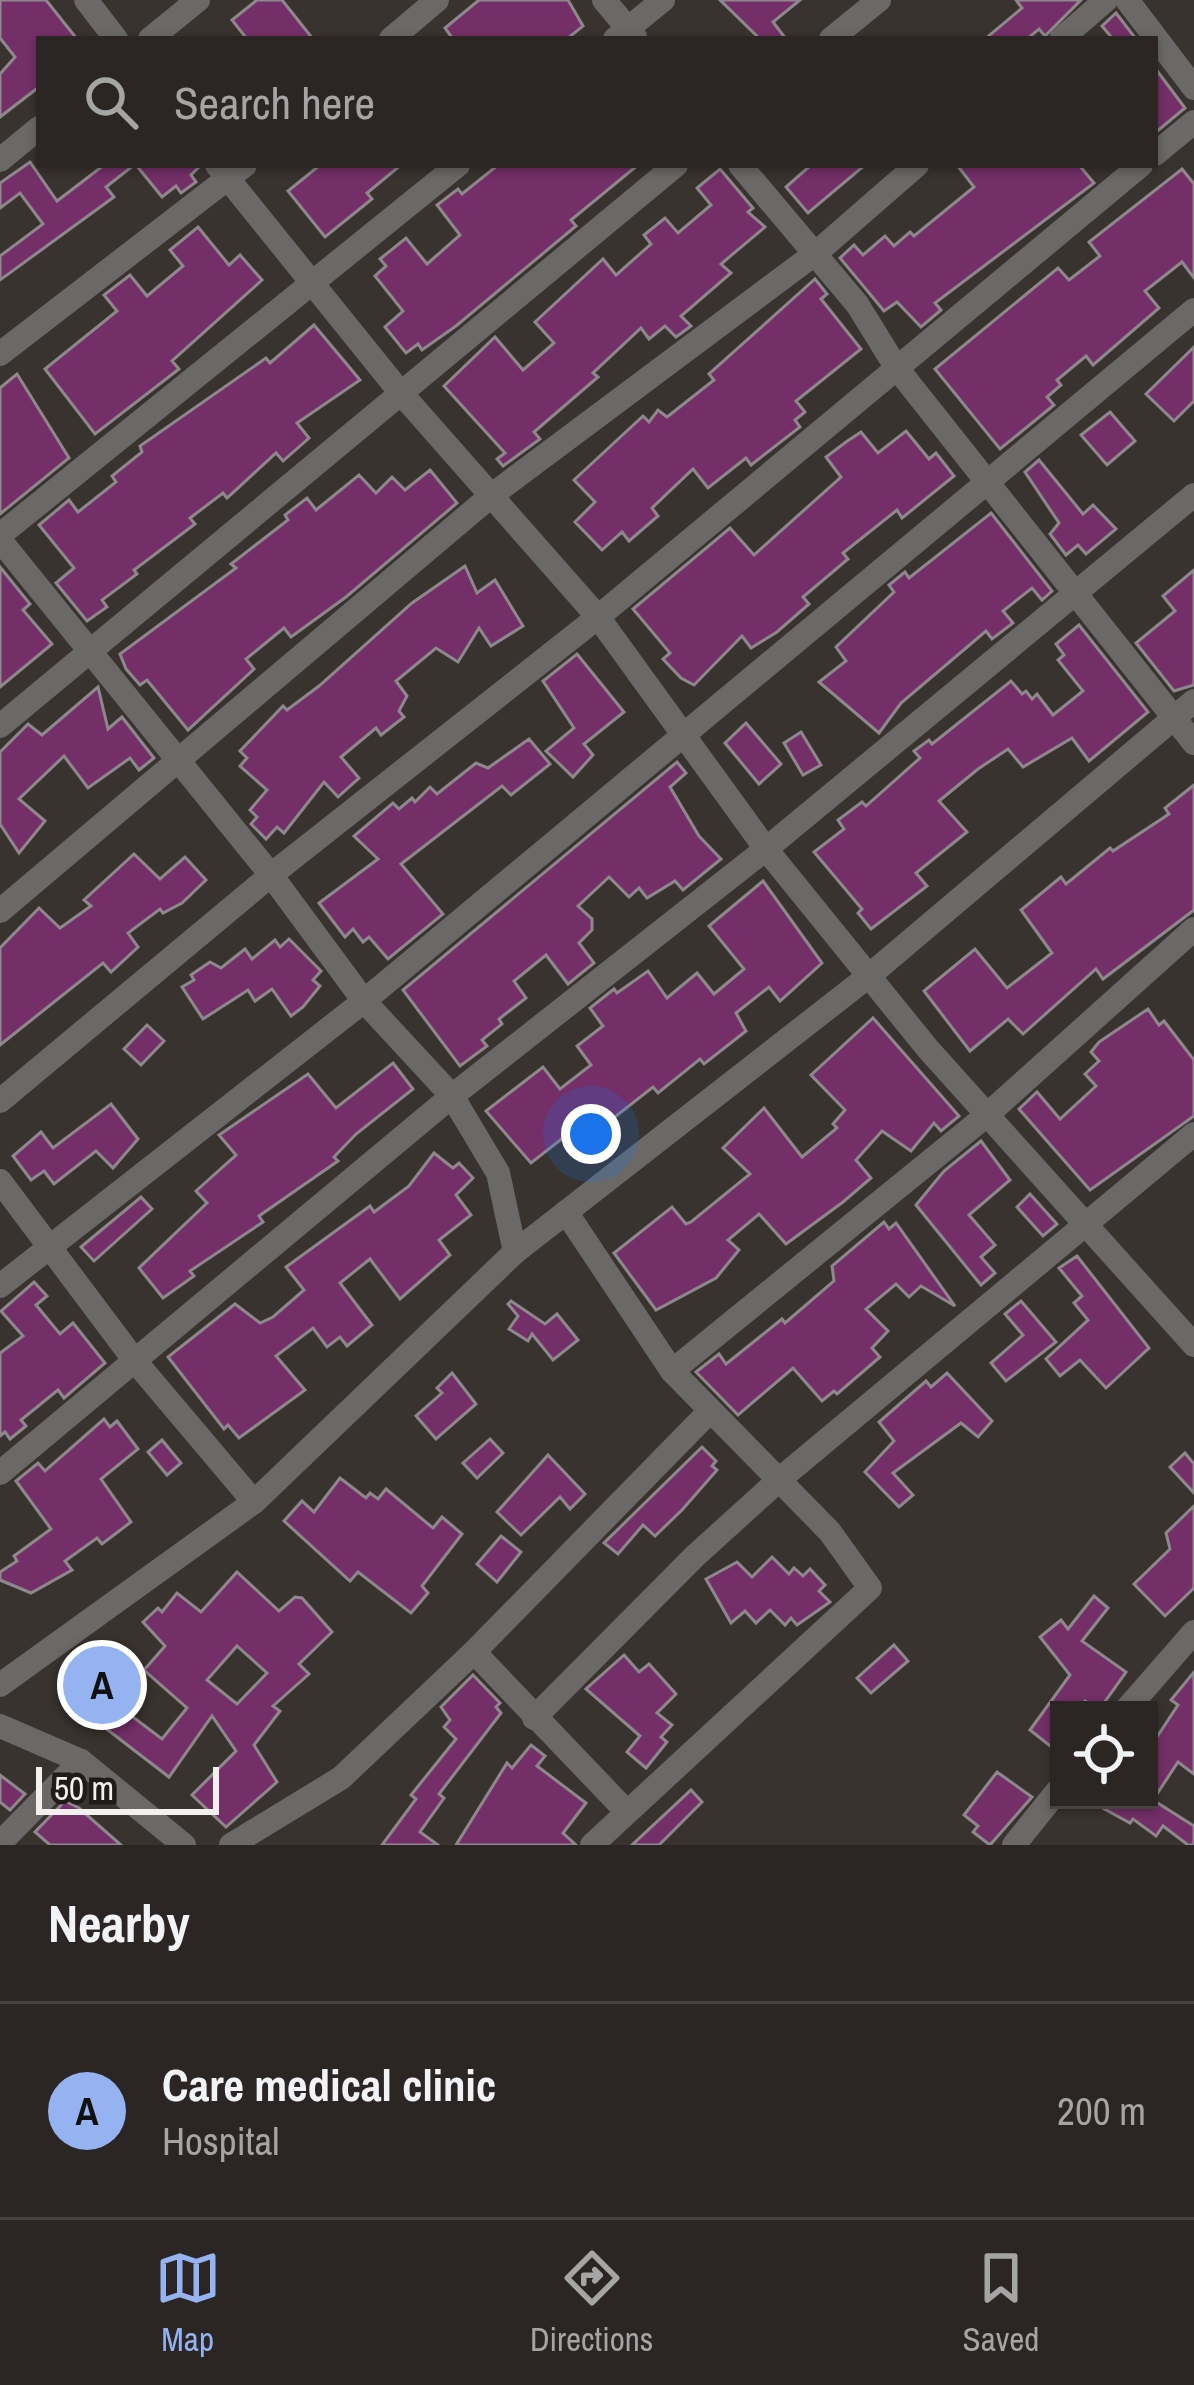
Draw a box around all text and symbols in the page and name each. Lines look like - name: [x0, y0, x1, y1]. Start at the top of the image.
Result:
- search box: [36, 36, 1158, 168]
- icon: search: [78, 69, 144, 135]
- text: Search here: [174, 72, 375, 133]
- your location: [561, 1104, 621, 1164]
- pin: A: [63, 1640, 141, 1730]
- map controls: [1050, 1701, 1158, 1809]
- button: locate: [1050, 1701, 1158, 1809]
- scale bar: [36, 1761, 219, 1814]
- text: 50 m: [54, 1766, 114, 1810]
- text: Nearby: [48, 1889, 190, 1958]
- text: Care medical clinic: [162, 2054, 496, 2115]
- text: A: [75, 2085, 99, 2137]
- text: 200 m: [1057, 2085, 1146, 2137]
- text: Hospital: [162, 2115, 279, 2167]
- tab: Map: [155, 2245, 221, 2361]
- tab: Directions: [530, 2245, 653, 2361]
- tab: Saved: [963, 2245, 1039, 2361]

